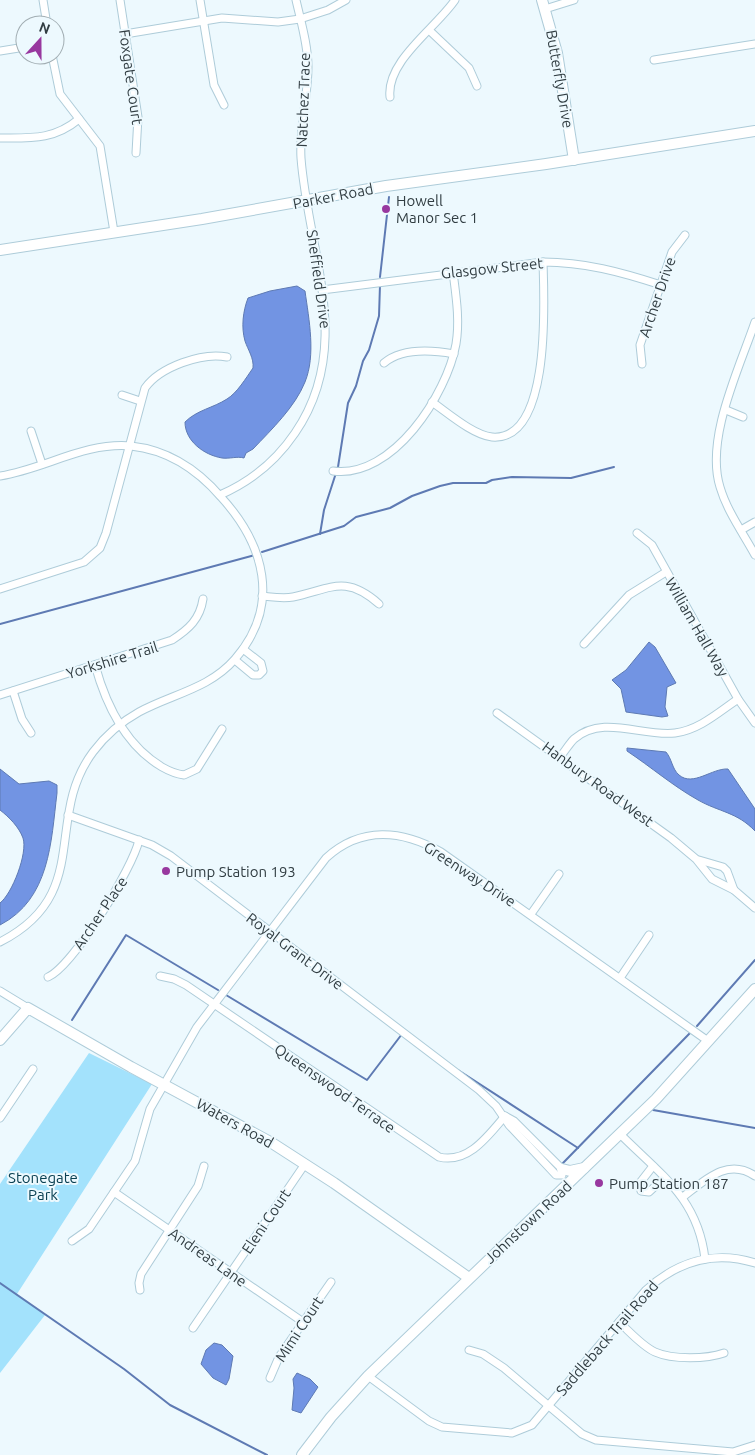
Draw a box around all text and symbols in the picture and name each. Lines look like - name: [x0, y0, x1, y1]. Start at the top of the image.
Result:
- north arrow: [15, 15, 65, 65]
- text: N: [37, 19, 52, 37]
- street label: Foxgate Court: [116, 28, 146, 126]
- street label: Butterfly Drive: [543, 28, 577, 130]
- street label: Natchez Trace: [293, 52, 313, 148]
- street label: Parker Road: [291, 180, 375, 212]
- place label: Howell Manor Sec 1: [396, 192, 478, 226]
- marker: Howell Manor Sec 1: [380, 203, 392, 215]
- street label: Sheffield Drive: [304, 228, 334, 330]
- street label: Glasgow Street: [440, 254, 544, 282]
- street label: Archer Drive: [635, 255, 679, 339]
- street label: William Hall Way: [662, 575, 732, 679]
- street label: Yorkshire Trail: [64, 638, 160, 682]
- street label: Hanbury Road West: [539, 738, 657, 830]
- street label: Greenway Drive: [421, 838, 519, 910]
- place label: Pump Station 193: [176, 863, 296, 880]
- marker: Pump Station 193: [160, 865, 172, 877]
- street label: Archer Place: [69, 873, 131, 953]
- street label: Royal Grant Drive: [243, 909, 347, 993]
- street label: Queenswood Terrace: [271, 1040, 399, 1136]
- street label: Waters Road: [193, 1095, 277, 1151]
- park label: Stonegate Park: [8, 1169, 78, 1203]
- place label: Pump Station 187: [609, 1175, 729, 1192]
- street label: Johnstown Road: [481, 1177, 575, 1267]
- marker: Pump Station 187: [593, 1177, 605, 1189]
- street label: Eleni Court: [238, 1185, 294, 1257]
- street label: Andreas Lane: [166, 1224, 250, 1290]
- street label: Saddleback Trail Road: [552, 1277, 662, 1399]
- street label: Mimi Court: [271, 1293, 327, 1365]

